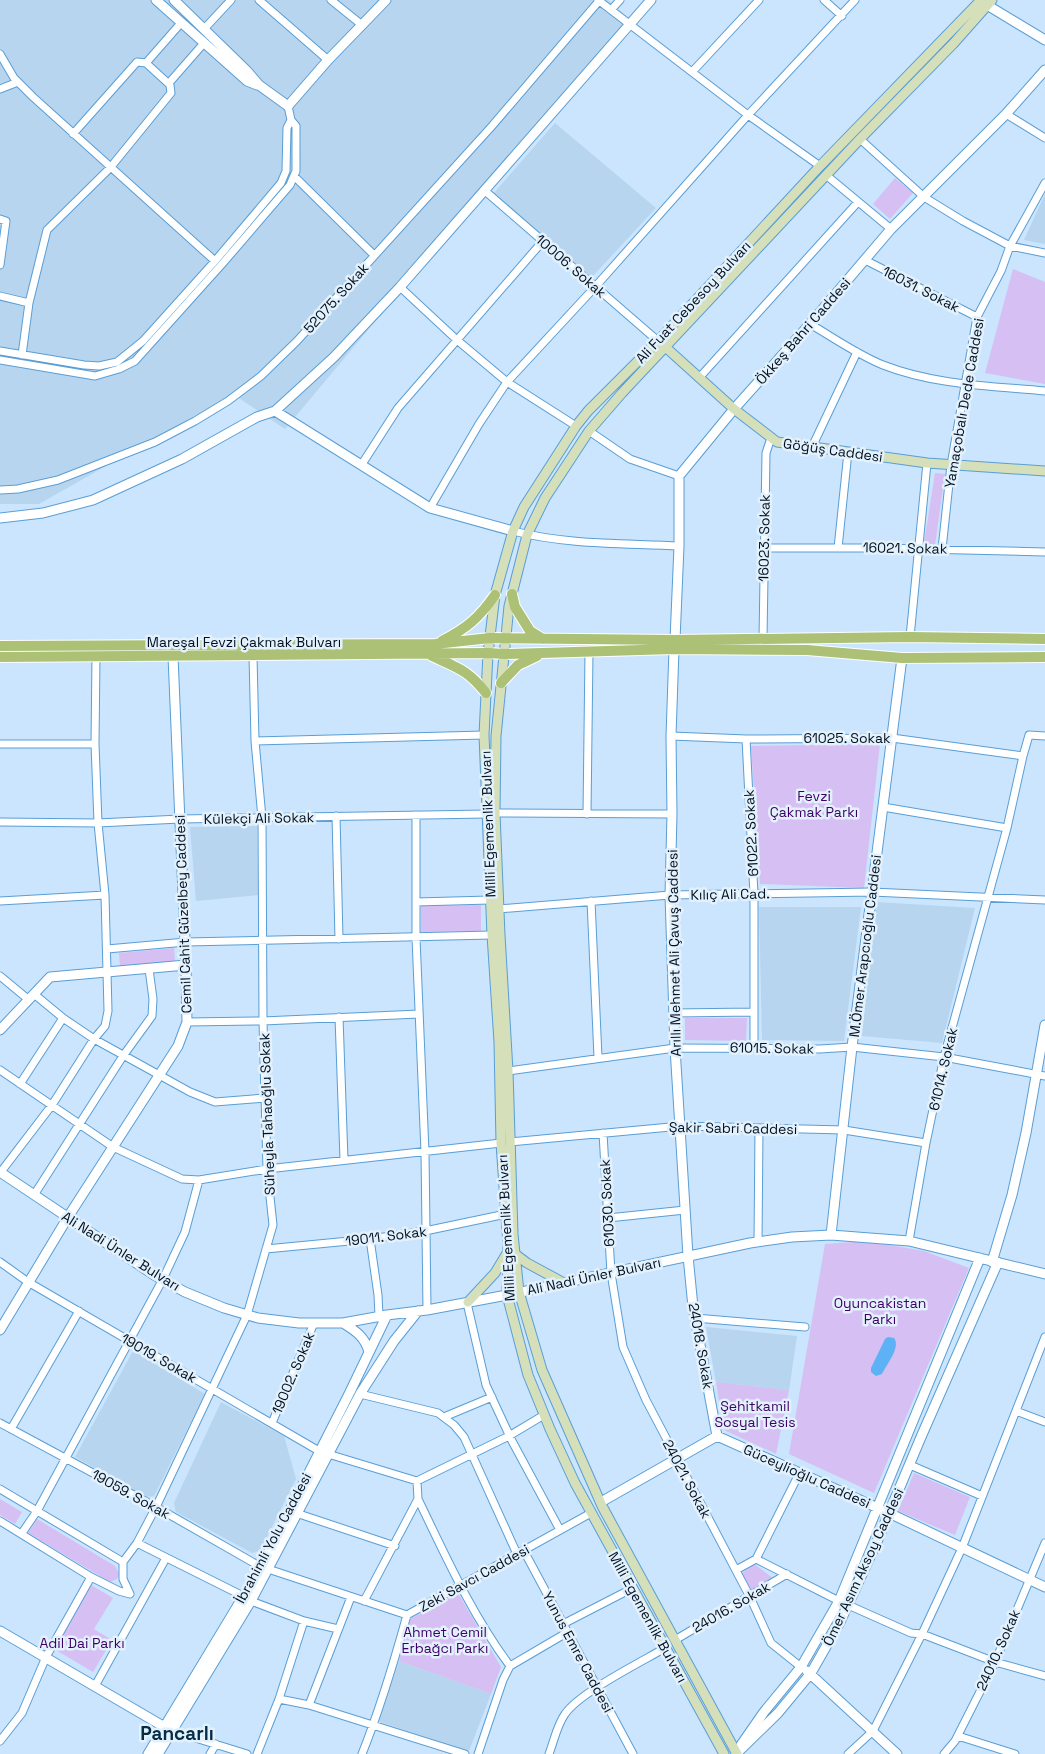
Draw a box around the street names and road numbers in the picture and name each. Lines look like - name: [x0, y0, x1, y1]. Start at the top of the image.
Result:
- street label: 10006. Sokak: [532, 230, 611, 302]
- street label: Ali Fuat Cebesoy Bulvarı: [631, 237, 755, 367]
- street label: 52075. Sokak: [300, 259, 373, 337]
- street label: 16031. Sokak: [879, 262, 963, 316]
- street label: Ökkeş Bahri Caddesi: [752, 274, 854, 388]
- street label: Yamaçobalı Dede Caddesi: [940, 317, 988, 489]
- street label: Göğüş Caddesi: [782, 434, 884, 466]
- street label: 16023. Sokak: [754, 494, 774, 582]
- street label: 16021. Sokak: [863, 538, 948, 558]
- street label: Mareşal Fevzi Çakmak Bulvarı: [147, 633, 341, 651]
- street label: 61025. Sokak: [803, 729, 891, 747]
- street label: Milli Egemenlik Bulvarı: [476, 750, 500, 898]
- street label: 61022. Sokak: [740, 789, 762, 877]
- street label: Külekçi Ali Sokak: [204, 808, 315, 828]
- street label: Cemil Cahit Güzelbey Caddesi: [171, 814, 195, 1014]
- street label: Arıllı Mehmet Ali Çavuş Caddesi: [663, 849, 685, 1057]
- street label: M.Ömer Arapcıoğlu Caddesi: [845, 854, 885, 1038]
- street label: Kılıç Ali Cad.: [690, 884, 770, 904]
- street label: 61014. Sokak: [925, 1025, 961, 1112]
- street label: Süheyla Tahaoğlu Sokak: [255, 1032, 279, 1195]
- street label: 61015. Sokak: [730, 1038, 815, 1058]
- street label: Şakir Sabri Caddesi: [669, 1118, 797, 1138]
- street label: Milli Egemenlik Bulvarı: [493, 1154, 519, 1302]
- street label: 61030. Sokak: [596, 1158, 618, 1247]
- street label: Ali Nadi Ünler Bulvarı: [58, 1207, 184, 1295]
- street label: 19011. Sokak: [344, 1222, 428, 1250]
- street label: Ali Nadi Ünler Bulvarı: [525, 1253, 663, 1299]
- street label: 24018. Sokak: [685, 1302, 718, 1391]
- street label: 19019. Sokak: [118, 1329, 201, 1387]
- street label: 19002. Sokak: [268, 1329, 319, 1417]
- street label: 24021. Sokak: [659, 1436, 716, 1522]
- street label: Güceylioğlu Caddesi: [741, 1440, 873, 1512]
- street label: 19059. Sokak: [89, 1465, 174, 1523]
- street label: İbrahimli Yolu Caddesi: [231, 1470, 315, 1606]
- street label: Ömer Asım Aksoy Caddesi: [819, 1485, 907, 1649]
- street label: Zeki Savcı Caddesi: [416, 1540, 532, 1616]
- street label: Milli Egemenlik Bulvarı: [605, 1548, 691, 1686]
- street label: 24016. Sokak: [689, 1577, 774, 1637]
- street label: Yunus Emre Caddesi: [538, 1588, 618, 1716]
- street label: 24010. Sokak: [972, 1606, 1024, 1694]

